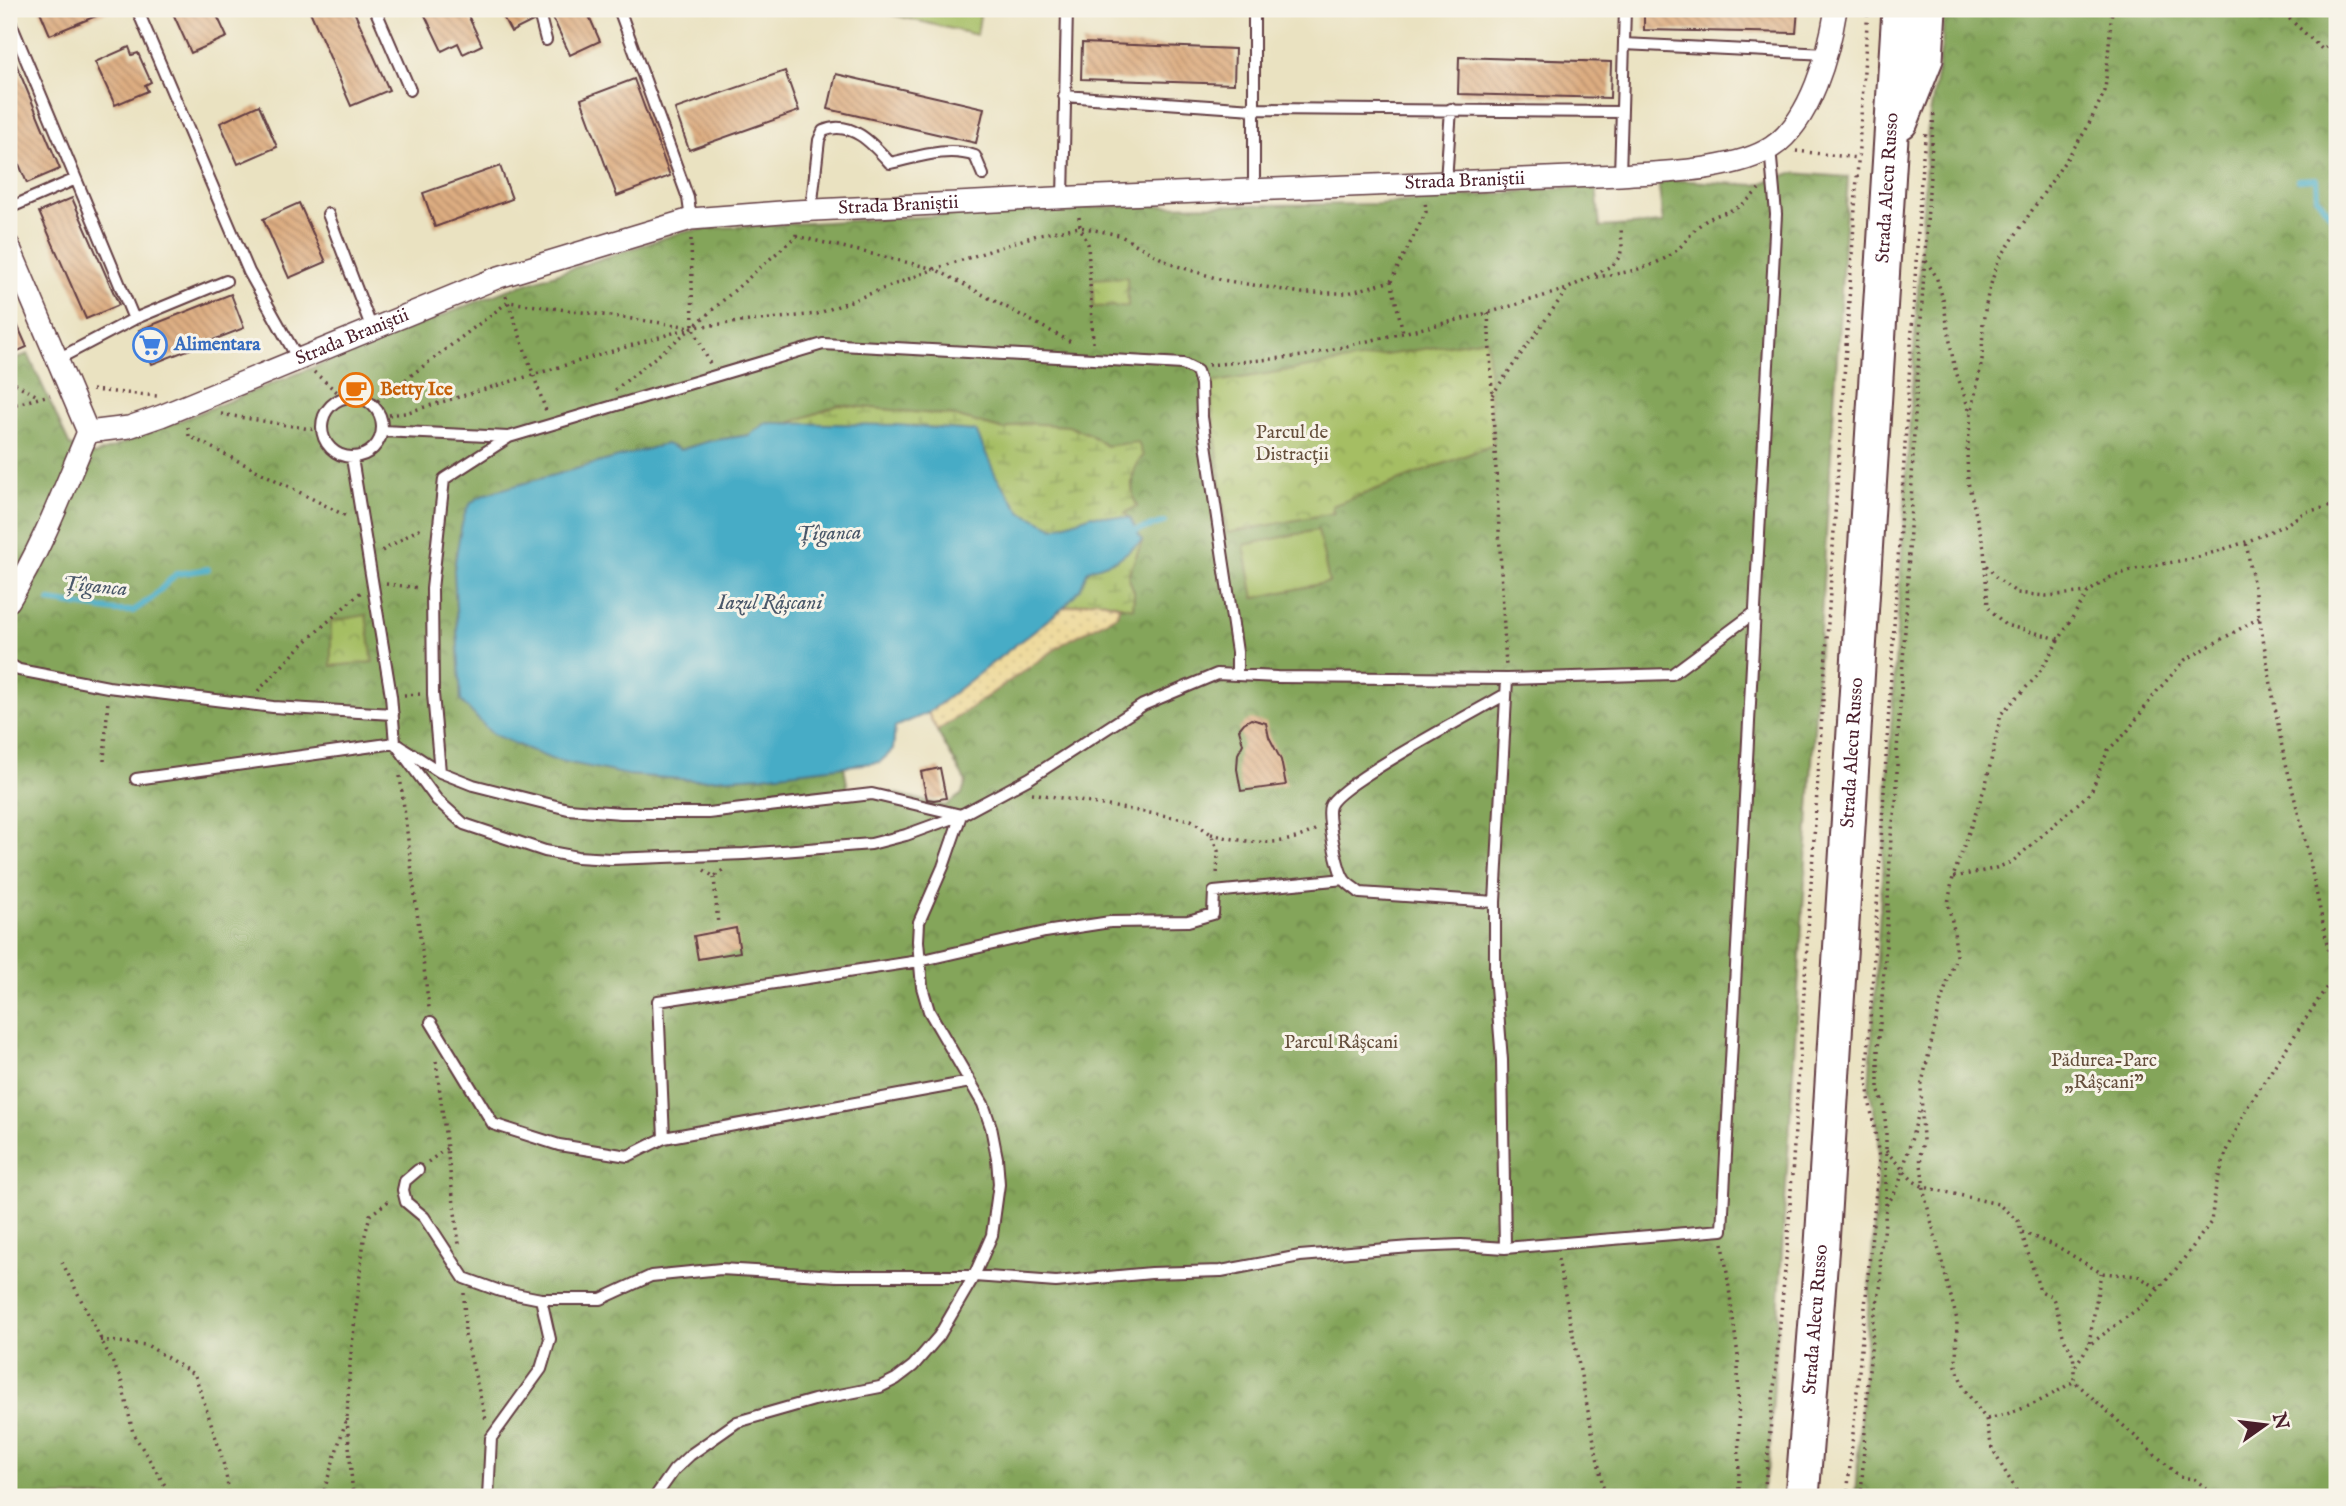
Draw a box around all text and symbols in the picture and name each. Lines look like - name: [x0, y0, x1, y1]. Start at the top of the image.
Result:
- street label: Strada Alecu Russo: [1871, 112, 1905, 264]
- street label: Strada Braniștii: [1404, 167, 1525, 196]
- street label: Strada Braniștii: [838, 191, 959, 221]
- street label: Strada Braniștii: [292, 303, 413, 371]
- supermarket icon: Alimentara: [131, 326, 169, 364]
- place label: Alimentara: [173, 333, 261, 357]
- cafe icon: Betty Ice: [337, 371, 375, 409]
- place label: Betty Ice: [380, 378, 453, 402]
- park label: Parcul de Distracții: [1255, 421, 1329, 467]
- water label: Țîganca: [796, 519, 862, 549]
- water label: Țîganca: [61, 571, 129, 603]
- water label: Iazul Râșcani: [717, 590, 824, 617]
- street label: Strada Alecu Russo: [1836, 677, 1869, 829]
- park label: Parcul Râșcani: [1284, 1031, 1398, 1055]
- park label: Pădurea-Parc „Râșcani”: [2051, 1049, 2157, 1095]
- street label: Strada Alecu Russo: [1798, 1243, 1834, 1396]
- north arrow: [2230, 1390, 2300, 1460]
- text: N: [2266, 1410, 2293, 1433]

